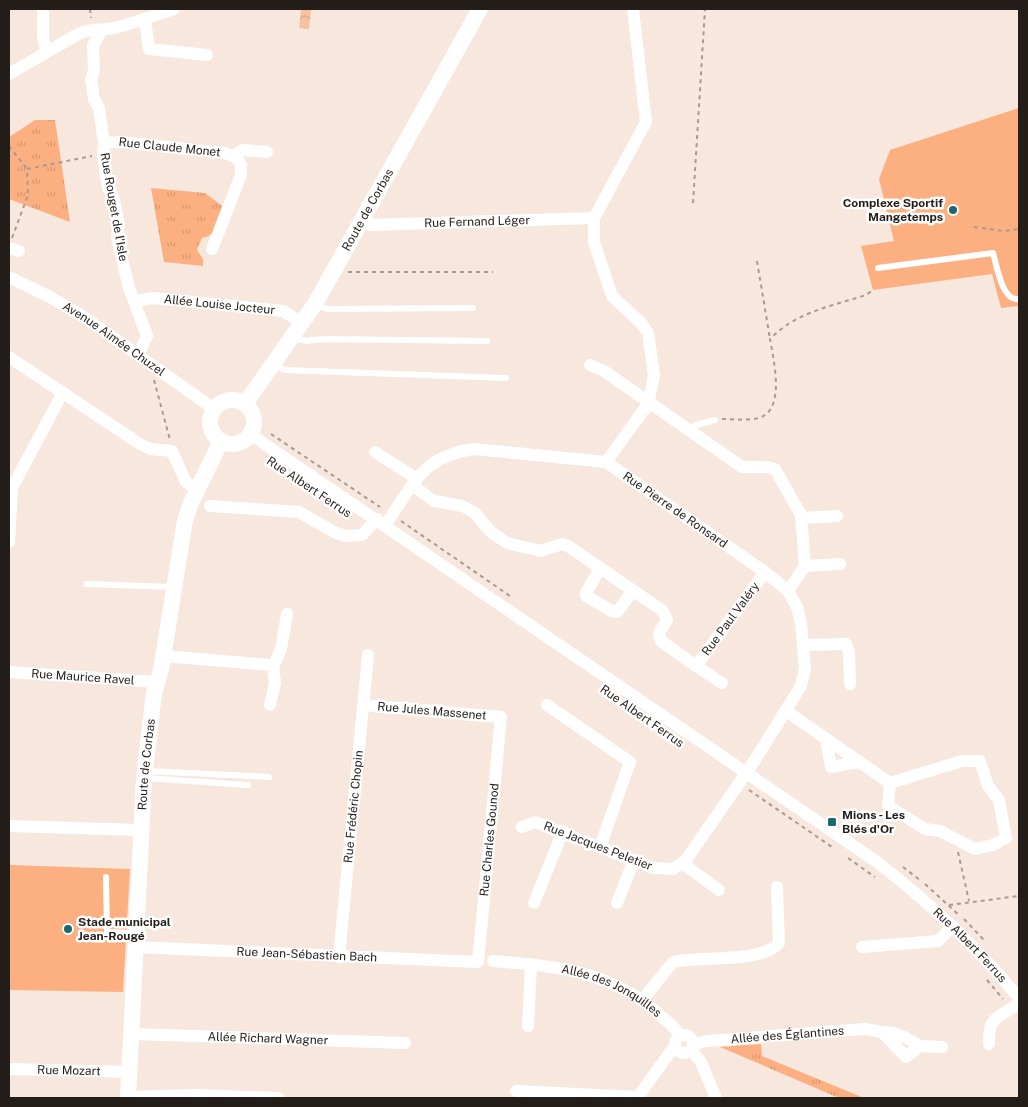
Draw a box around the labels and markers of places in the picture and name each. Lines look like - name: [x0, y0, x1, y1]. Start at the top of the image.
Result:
- place label: Complexe Sportif Mangetemps: [843, 196, 943, 224]
- marker: Complexe Sportif Mangetemps: [947, 204, 959, 216]
- place label: Mions - Les Blés d'Or: [842, 808, 905, 836]
- marker: Mions - Les Blés d'Or: [826, 816, 838, 828]
- place label: Stade municipal Jean-Rougé: [78, 915, 171, 943]
- marker: Stade municipal Jean-Rougé: [62, 923, 74, 935]

